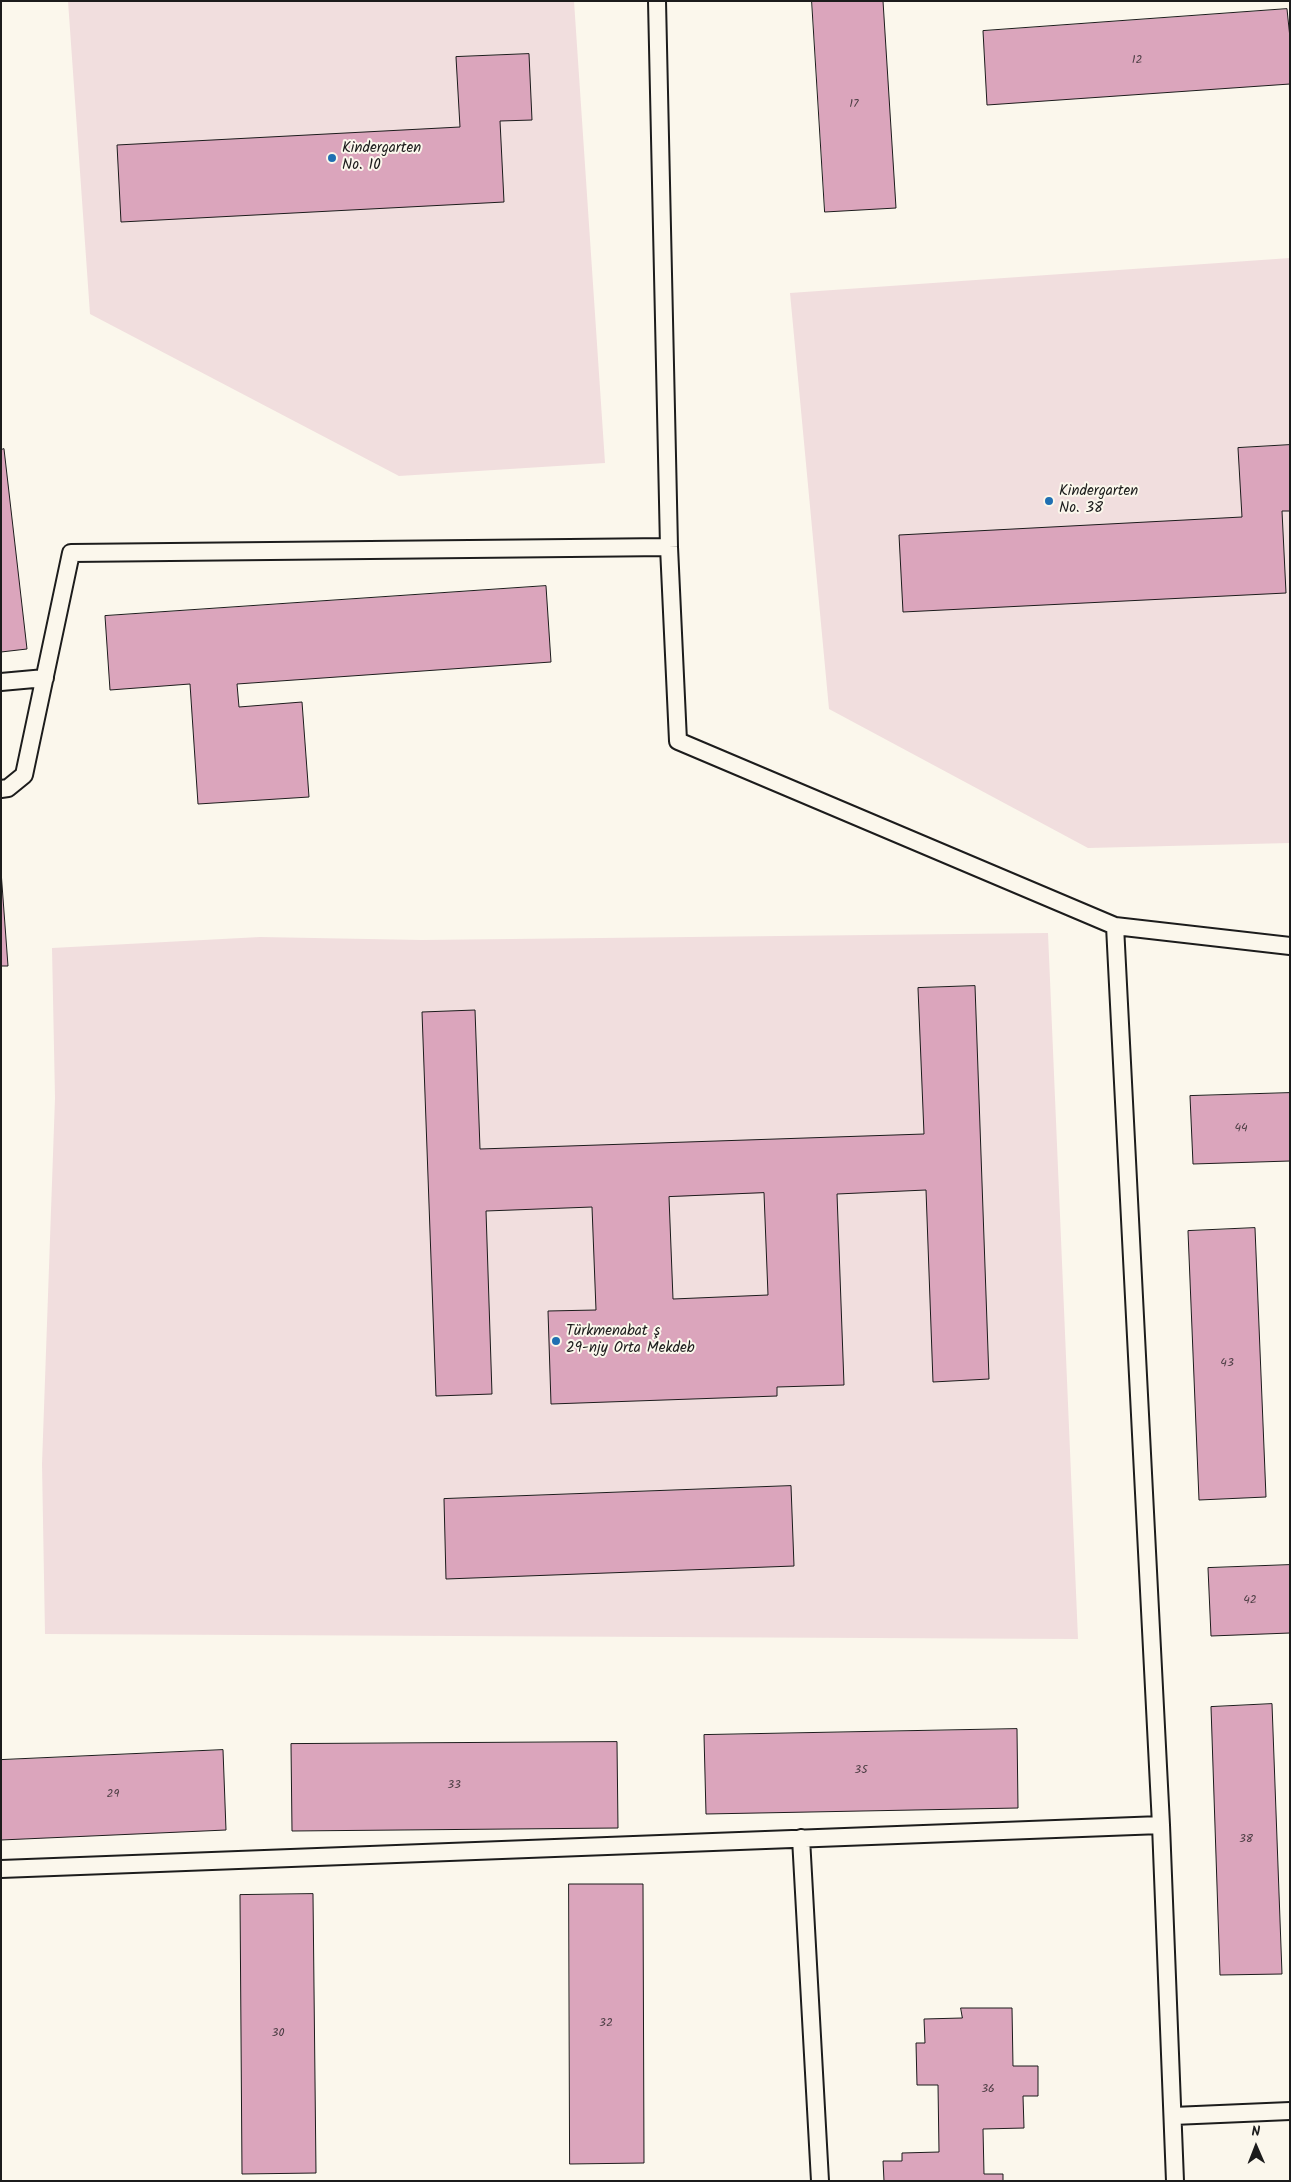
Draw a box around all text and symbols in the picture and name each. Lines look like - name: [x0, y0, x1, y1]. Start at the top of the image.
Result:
- house number: 12: [1132, 54, 1142, 68]
- house number: 17: [849, 98, 859, 112]
- place label: Kindergarten No. 10: [342, 140, 421, 175]
- marker: Kindergarten No. 10: [326, 152, 338, 164]
- place label: Kindergarten No. 38: [1059, 483, 1138, 518]
- marker: Kindergarten No. 38: [1043, 495, 1055, 507]
- house number: 44: [1234, 1122, 1248, 1136]
- place label: Türkmenabat ş 29-njy Orta Mekdeb: [566, 1323, 695, 1358]
- marker: Türkmenabat ş 29-njy Orta Mekdeb: [550, 1335, 562, 1347]
- house number: 43: [1220, 1357, 1234, 1371]
- house number: 42: [1243, 1594, 1257, 1608]
- house number: 35: [854, 1764, 868, 1778]
- house number: 33: [447, 1779, 461, 1793]
- house number: 29: [107, 1788, 119, 1802]
- house number: 38: [1239, 1833, 1253, 1847]
- house number: 32: [599, 2017, 613, 2031]
- house number: 30: [272, 2027, 284, 2041]
- house number: 36: [981, 2083, 995, 2097]
- text: N: [1251, 2121, 1260, 2143]
- north arrow: [1231, 2122, 1281, 2172]

